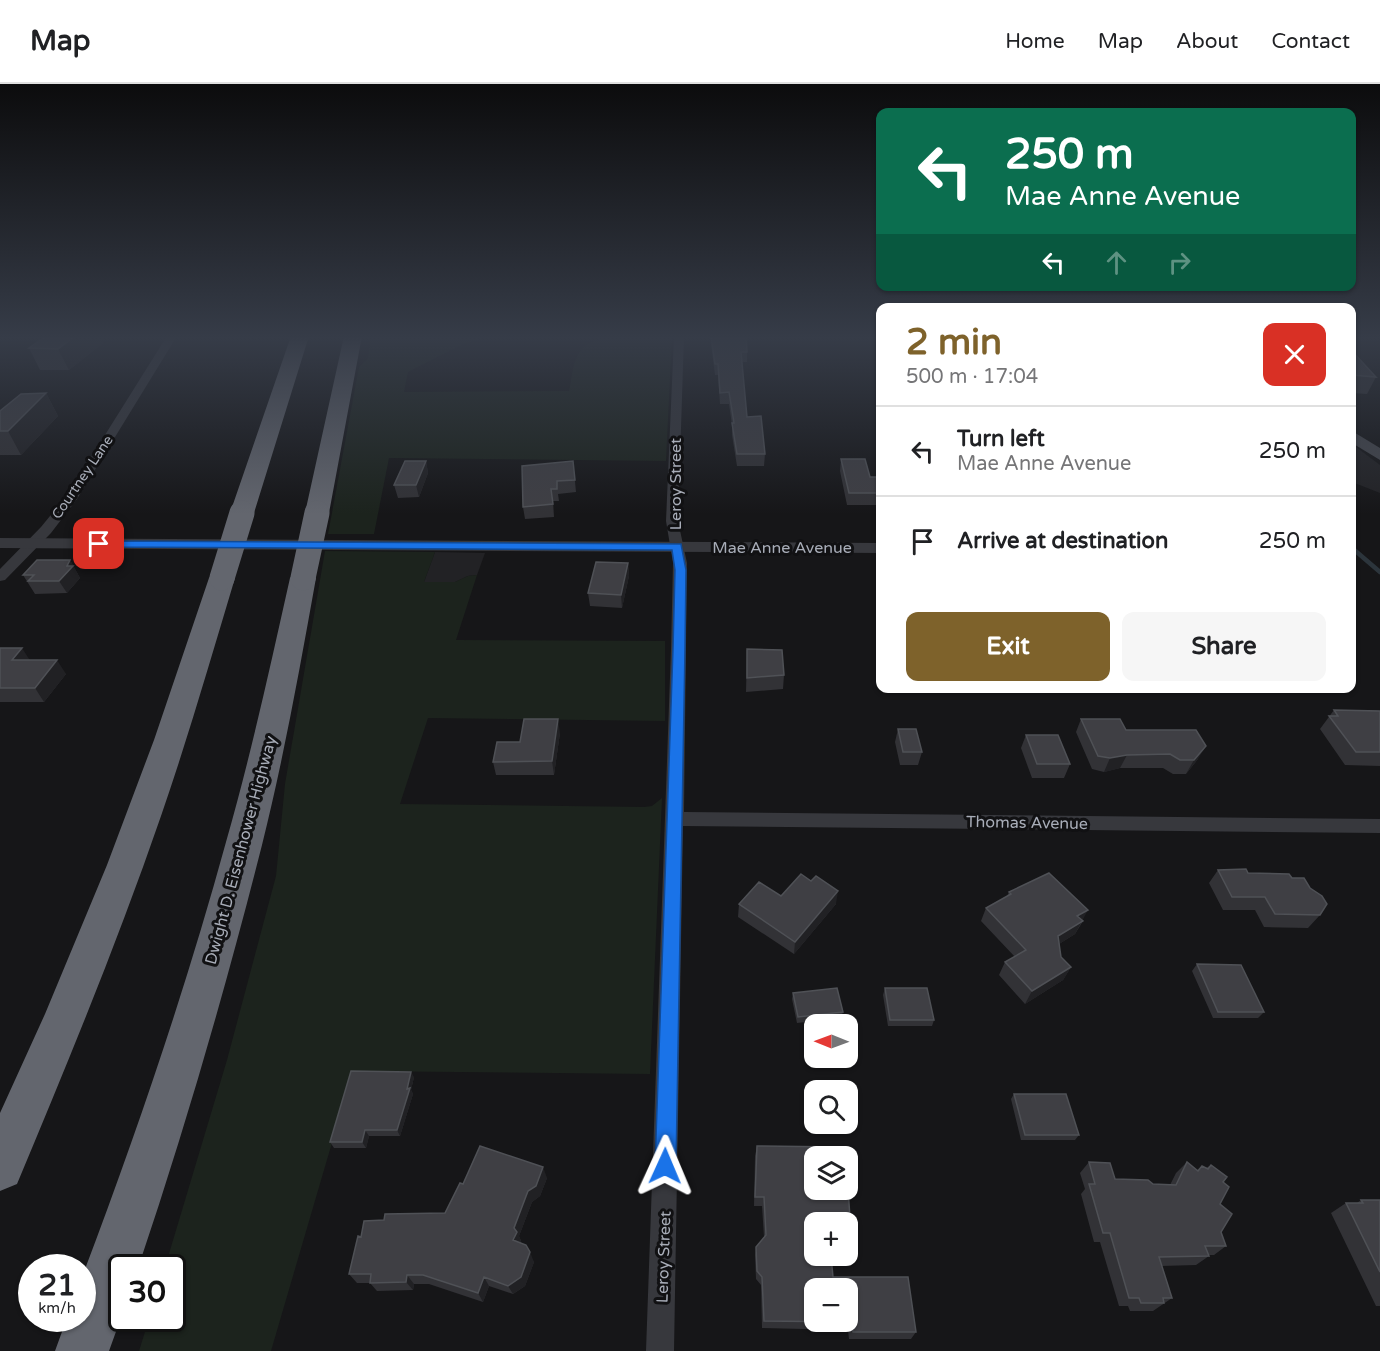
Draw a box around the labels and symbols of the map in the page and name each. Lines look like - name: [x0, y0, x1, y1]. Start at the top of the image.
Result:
- street label: Courtney Lane: [48, 432, 117, 522]
- street label: Leroy Street: [666, 438, 686, 530]
- pin: [73, 518, 124, 569]
- street label: Mae Anne Avenue: [712, 538, 852, 558]
- street label: Dwight D. Eisenhower Highway: [201, 733, 281, 967]
- street label: Thomas Avenue: [966, 812, 1088, 834]
- north arrow: [804, 1014, 858, 1068]
- position arrow: [633, 1134, 697, 1198]
- street label: Leroy Street: [652, 1211, 676, 1303]
- speed limit sign: 30: [108, 1254, 186, 1332]

